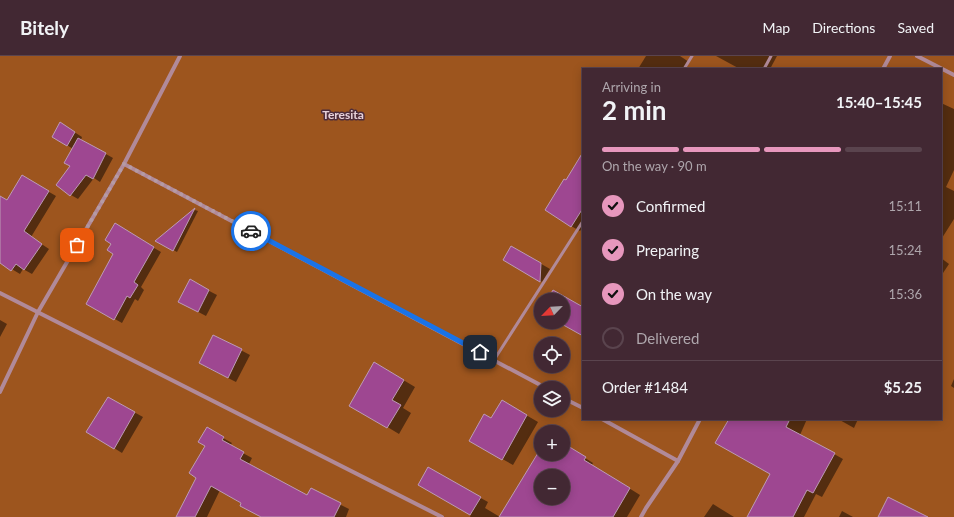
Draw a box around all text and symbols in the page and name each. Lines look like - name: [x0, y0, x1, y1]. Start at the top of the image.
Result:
- text: Bitely: [20, 16, 69, 39]
- text: Map: [763, 19, 790, 36]
- text: Directions: [812, 19, 875, 36]
- text: Saved: [897, 19, 934, 36]
- text: Arriving in: [602, 79, 661, 95]
- text: 15:40–15:45: [836, 93, 922, 111]
- text: 2 min: [602, 94, 666, 126]
- district label: Teresita: [322, 107, 364, 122]
- text: On the way · 90 m: [602, 158, 707, 174]
- icon: check: [602, 195, 624, 217]
- text: Confirmed: [636, 197, 705, 215]
- text: 15:11: [889, 198, 922, 214]
- courier: [231, 211, 271, 251]
- icon: car: [240, 220, 262, 242]
- pin: [60, 228, 94, 262]
- icon: bag: [66, 234, 88, 256]
- icon: check: [602, 239, 624, 261]
- text: Preparing: [636, 241, 699, 259]
- text: 15:24: [889, 242, 922, 258]
- icon: check: [602, 283, 624, 305]
- text: On the way: [636, 285, 712, 303]
- text: 15:36: [889, 286, 922, 302]
- north arrow: [534, 293, 570, 329]
- map controls: [534, 293, 570, 505]
- text: Delivered: [636, 329, 699, 347]
- pin: [463, 335, 497, 369]
- button: locate: [534, 337, 570, 373]
- icon: home: [469, 341, 491, 363]
- text: Order #1484: [602, 378, 688, 396]
- text: $5.25: [884, 378, 922, 396]
- button: layers: [534, 381, 570, 417]
- button: +: [534, 425, 570, 461]
- button: −: [534, 469, 570, 505]

